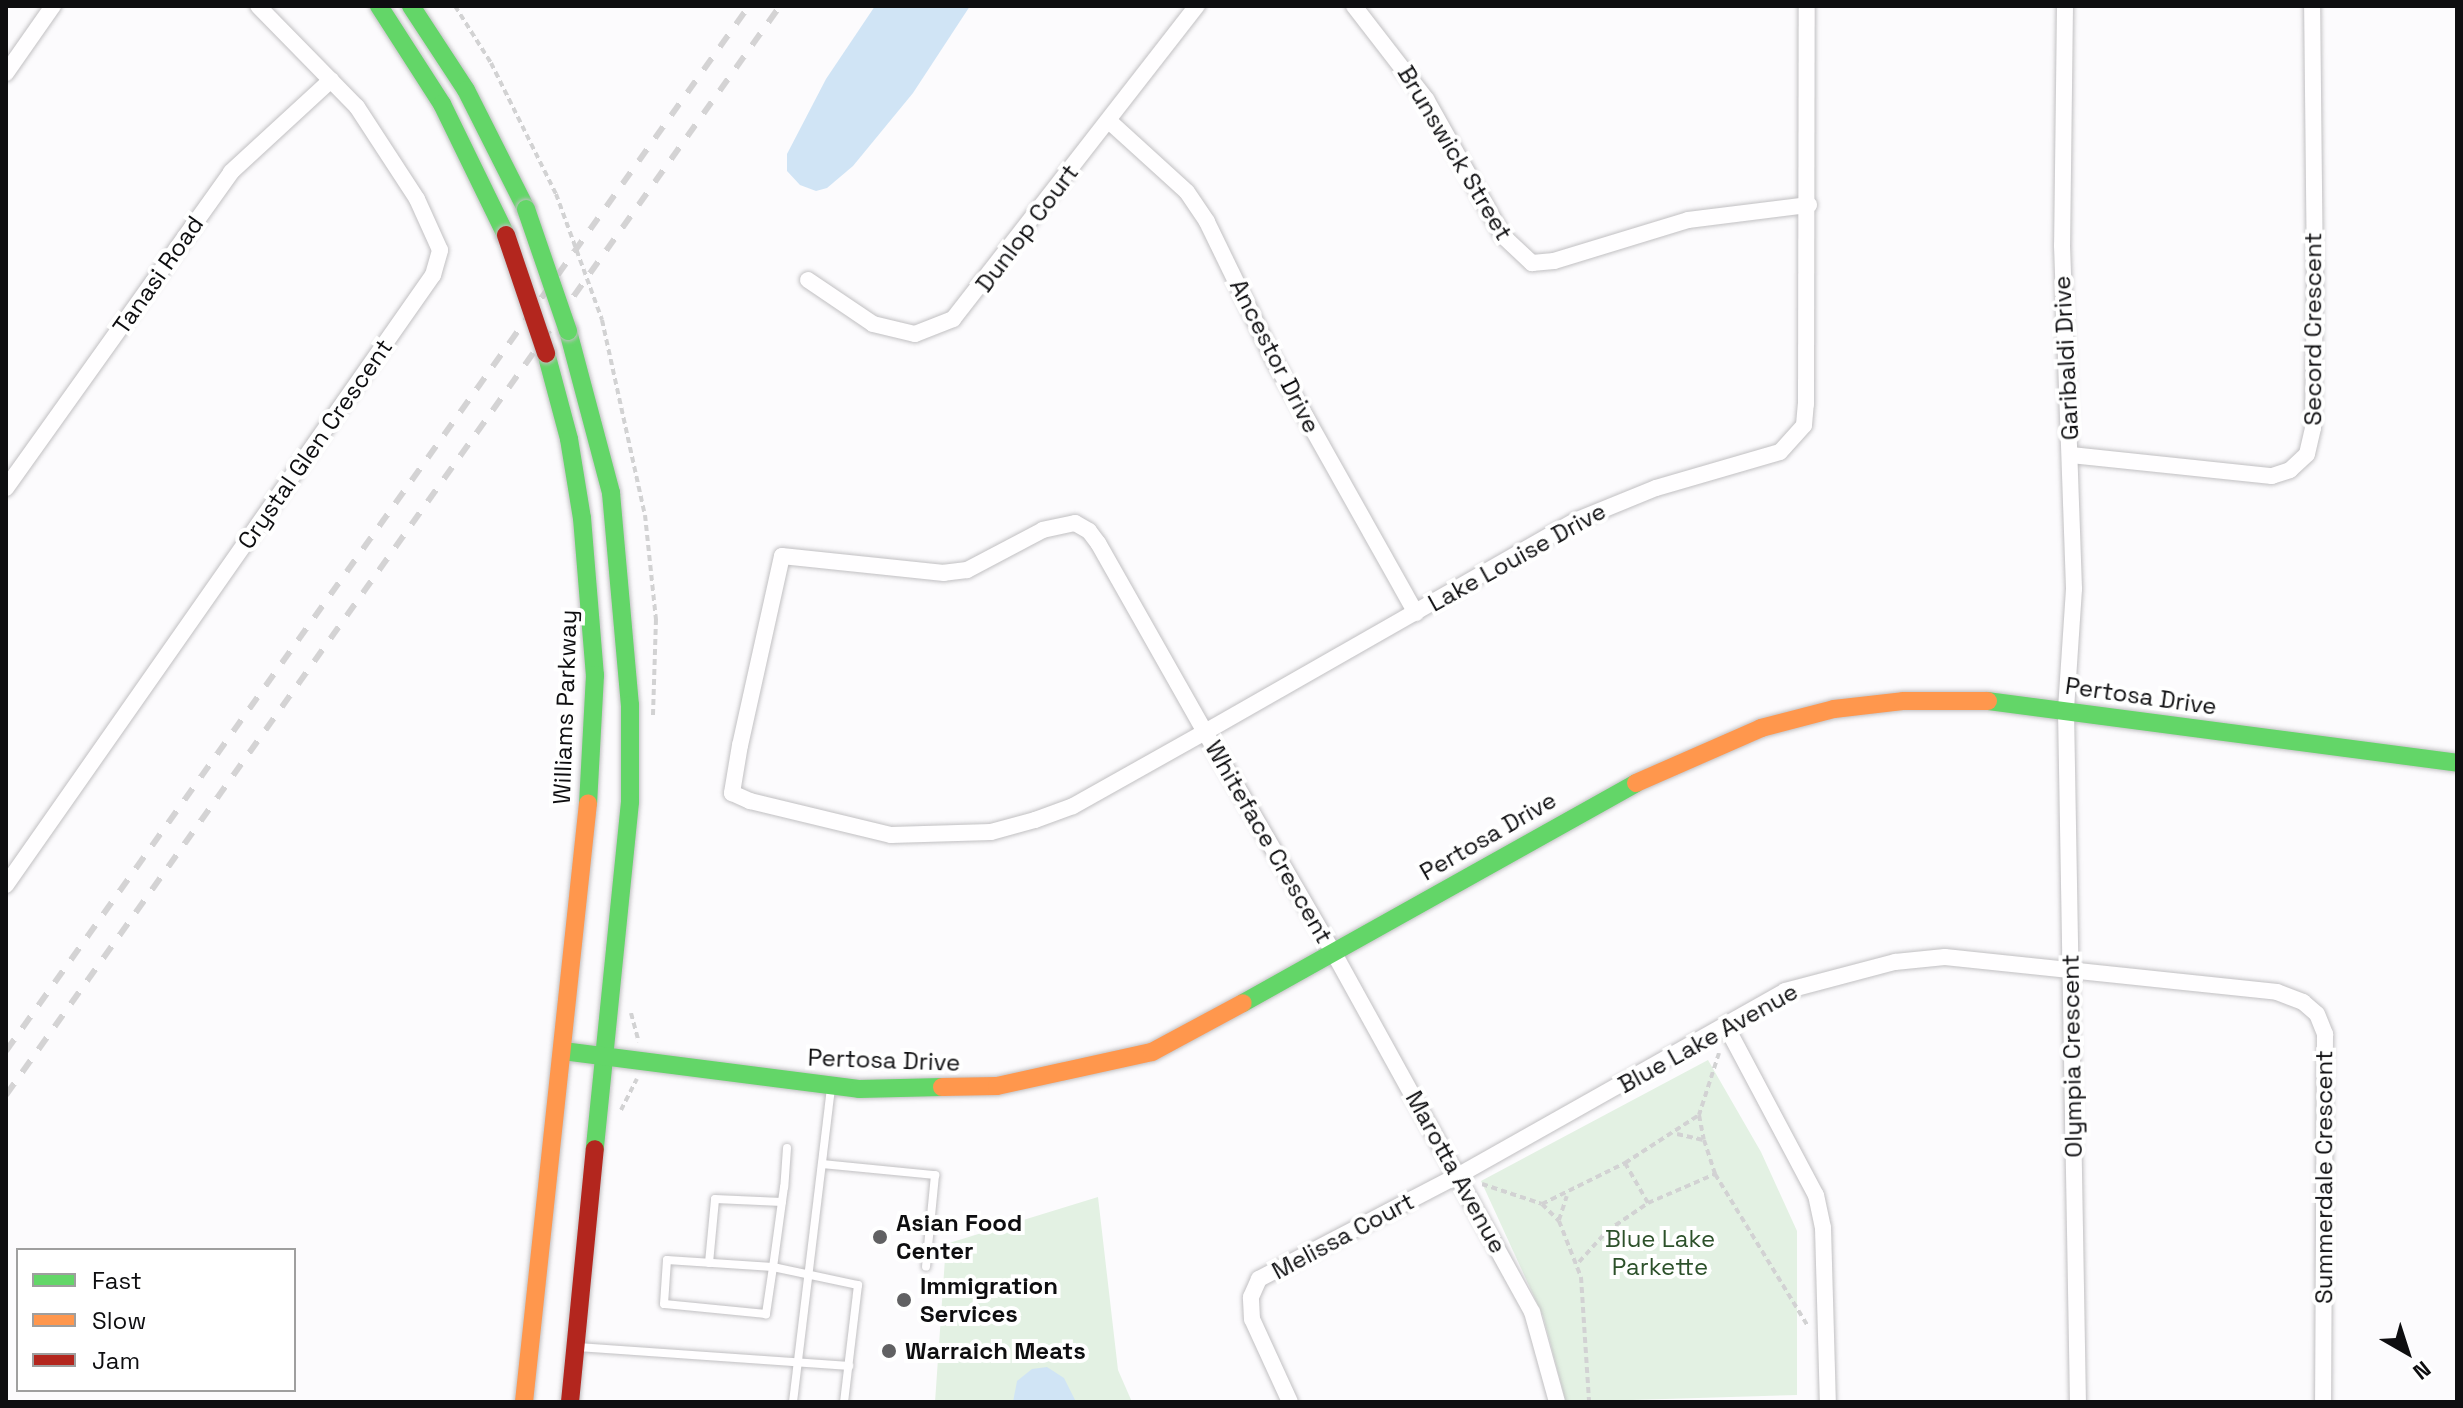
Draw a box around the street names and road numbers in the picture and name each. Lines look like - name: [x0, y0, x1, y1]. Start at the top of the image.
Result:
- street label: Brunswick Street: [1392, 60, 1518, 246]
- street label: Dunlop Court: [970, 158, 1084, 298]
- street label: Tanasi Road: [107, 210, 209, 340]
- street label: Secord Crescent: [2299, 232, 2327, 426]
- street label: Ancestor Drive: [1224, 274, 1326, 438]
- street label: Garibaldi Drive: [2047, 275, 2085, 441]
- street label: Crystal Glen Crescent: [232, 333, 398, 555]
- street label: Lake Louise Drive: [1423, 496, 1611, 618]
- street label: Williams Parkway: [547, 609, 583, 805]
- street label: Pertosa Drive: [2063, 671, 2219, 721]
- street label: Whiteface Crescent: [1199, 735, 1339, 949]
- street label: Pertosa Drive: [1415, 785, 1561, 887]
- street label: Olympia Crescent: [2056, 954, 2088, 1158]
- street label: Blue Lake Avenue: [1613, 977, 1803, 1099]
- street label: Pertosa Drive: [807, 1043, 961, 1077]
- street label: Summerdale Crescent: [2310, 1050, 2338, 1304]
- street label: Marotta Avenue: [1399, 1086, 1513, 1258]
- street label: Melissa Court: [1267, 1186, 1419, 1286]

